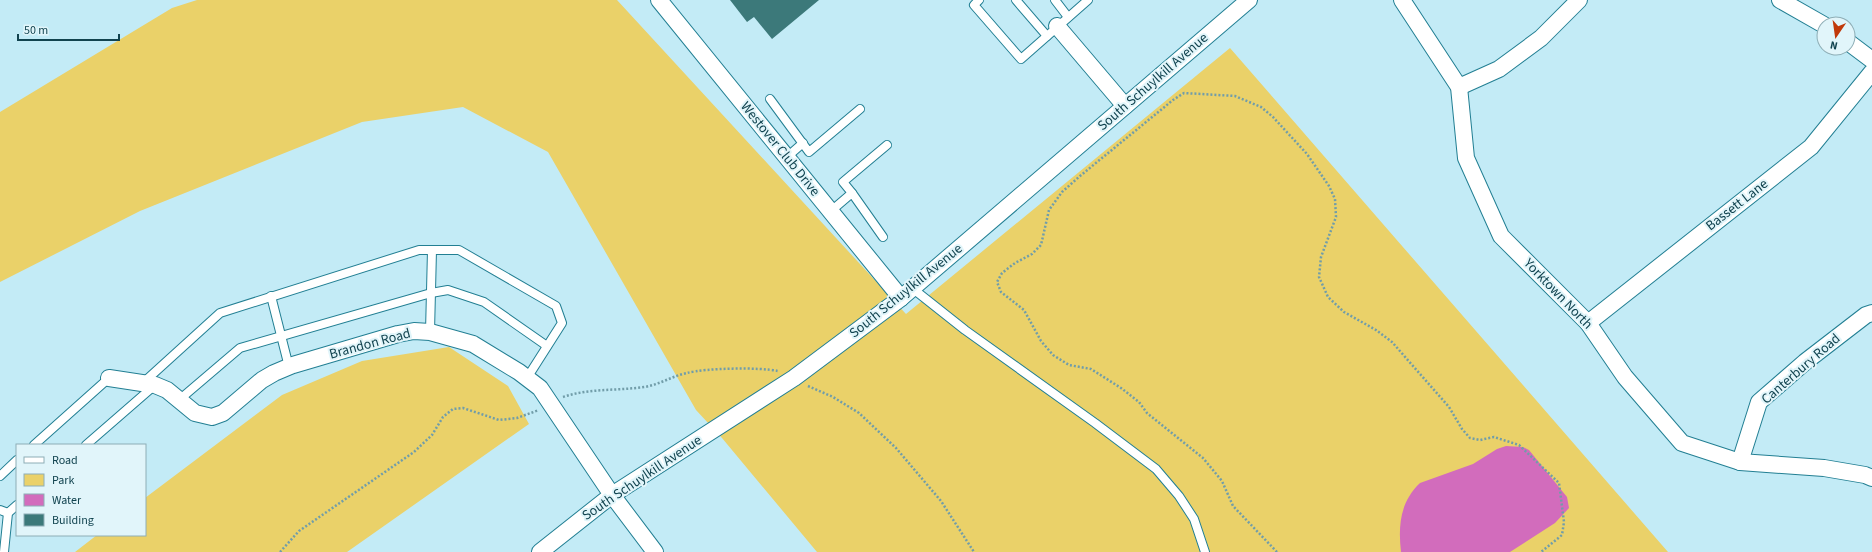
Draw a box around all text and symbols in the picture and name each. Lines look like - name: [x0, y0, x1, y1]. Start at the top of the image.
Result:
- scale bar: [18, 16, 119, 42]
- north arrow: [1816, 16, 1856, 56]
- text: 50 m: [24, 22, 48, 39]
- street label: South Schuylkill Avenue: [1093, 28, 1213, 136]
- text: N: [1829, 37, 1839, 53]
- street label: Westover Club Drive: [735, 97, 825, 201]
- street label: Bassett Lane: [1702, 174, 1772, 236]
- street label: South Schuylkill Avenue: [845, 239, 967, 343]
- street label: Yorktown North: [1518, 253, 1597, 334]
- street label: Brandon Road: [327, 324, 413, 364]
- street label: Canterbury Road: [1757, 329, 1845, 409]
- street label: South Schuylkill Avenue: [578, 430, 706, 526]
- legend: [16, 444, 146, 536]
- text: Road: [52, 452, 78, 469]
- text: Park: [52, 472, 74, 489]
- text: Water: [52, 492, 82, 509]
- text: Building: [52, 512, 94, 529]

